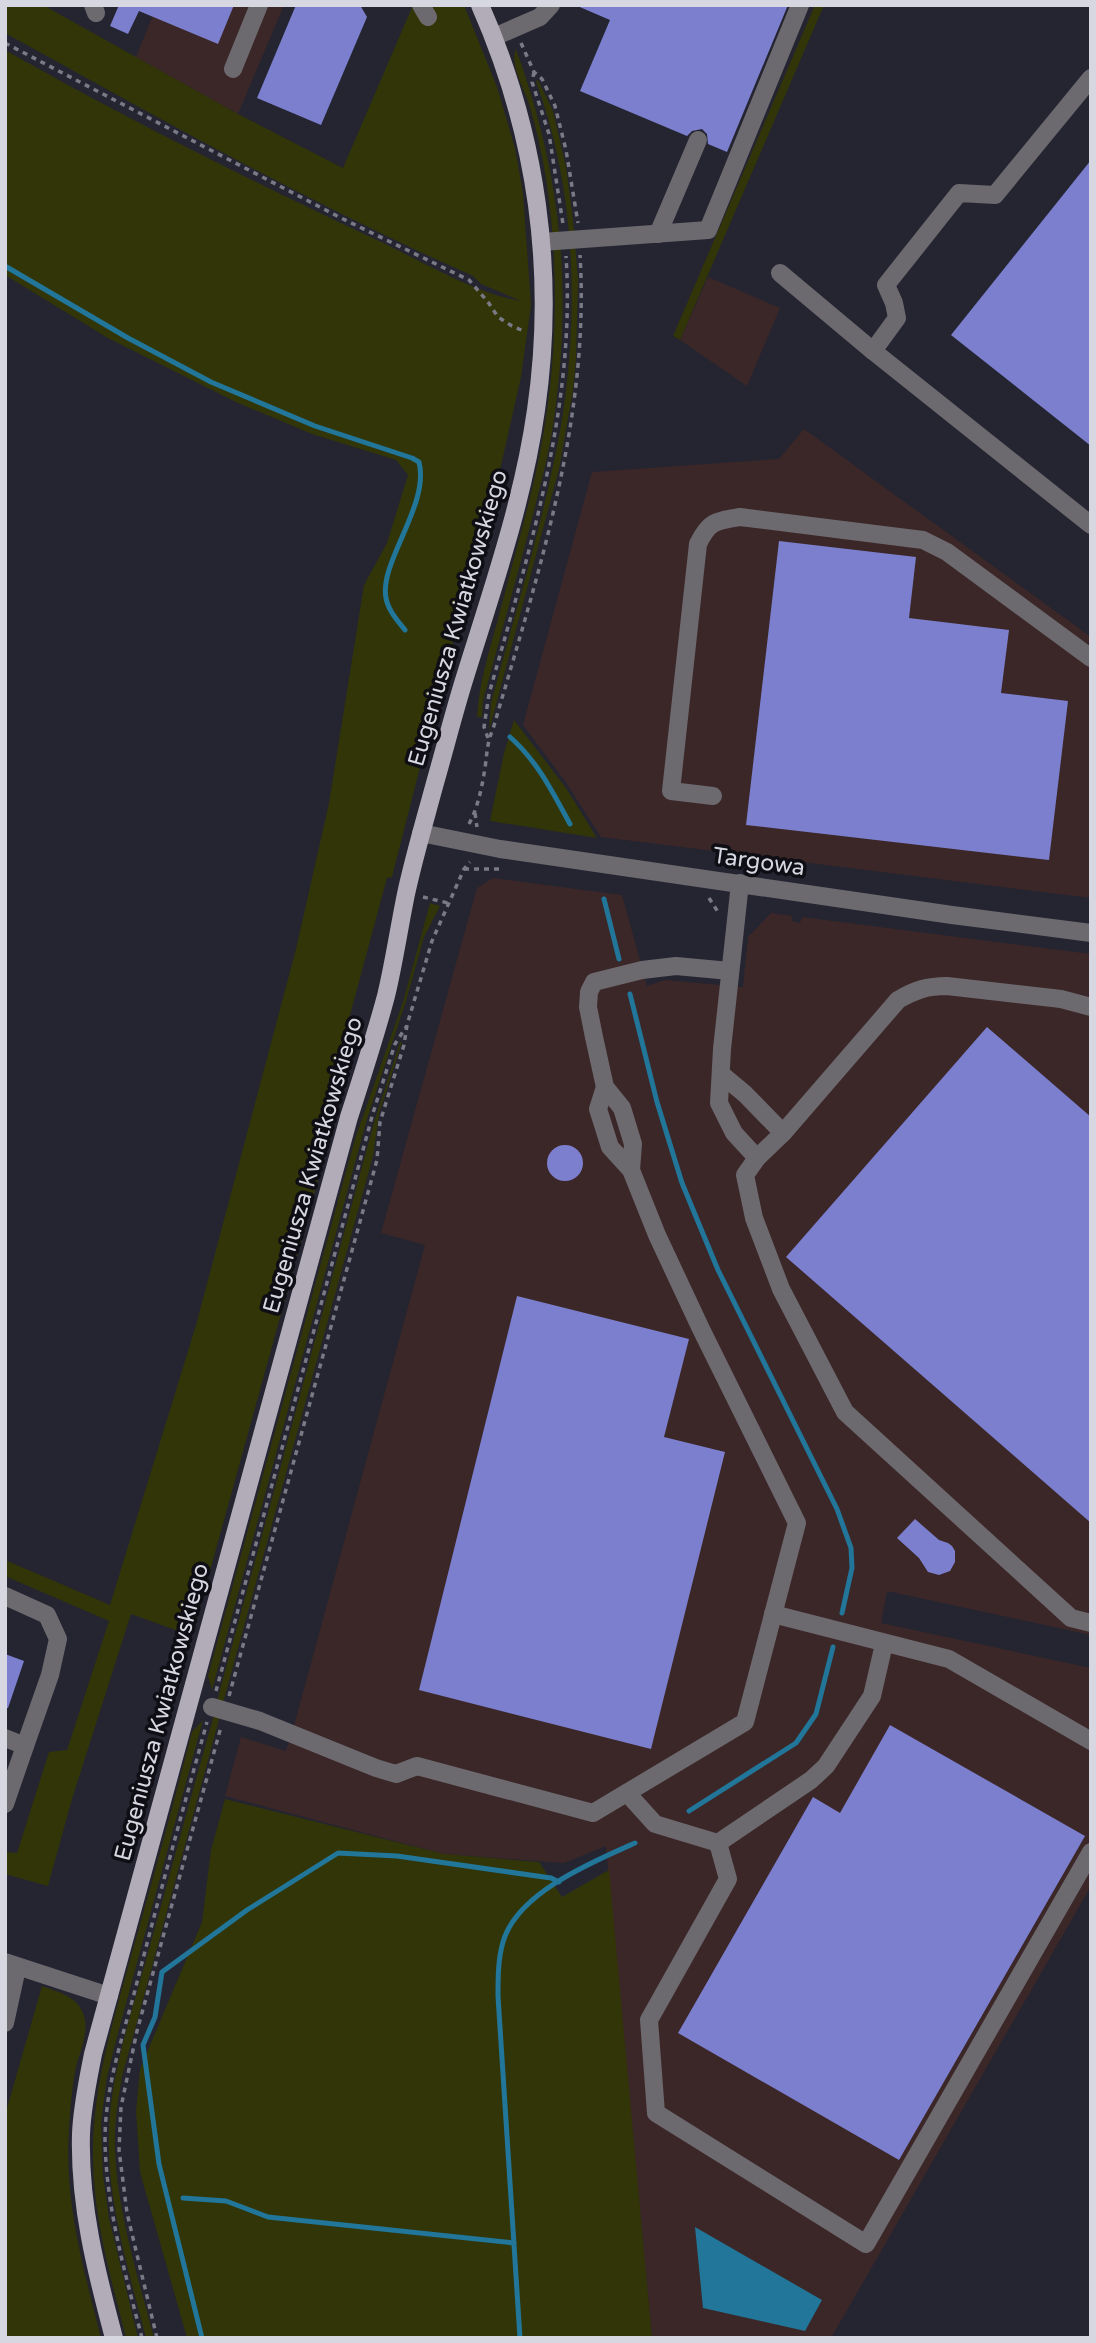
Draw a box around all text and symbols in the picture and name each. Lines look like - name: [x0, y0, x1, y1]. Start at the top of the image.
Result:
- street label: Eugeniusza Kwiatkowskiego: [402, 467, 514, 770]
- street label: Targowa: [711, 842, 807, 882]
- street label: Eugeniusza Kwiatkowskiego: [257, 1014, 369, 1317]
- street label: Eugeniusza Kwiatkowskiego: [109, 1560, 215, 1864]

